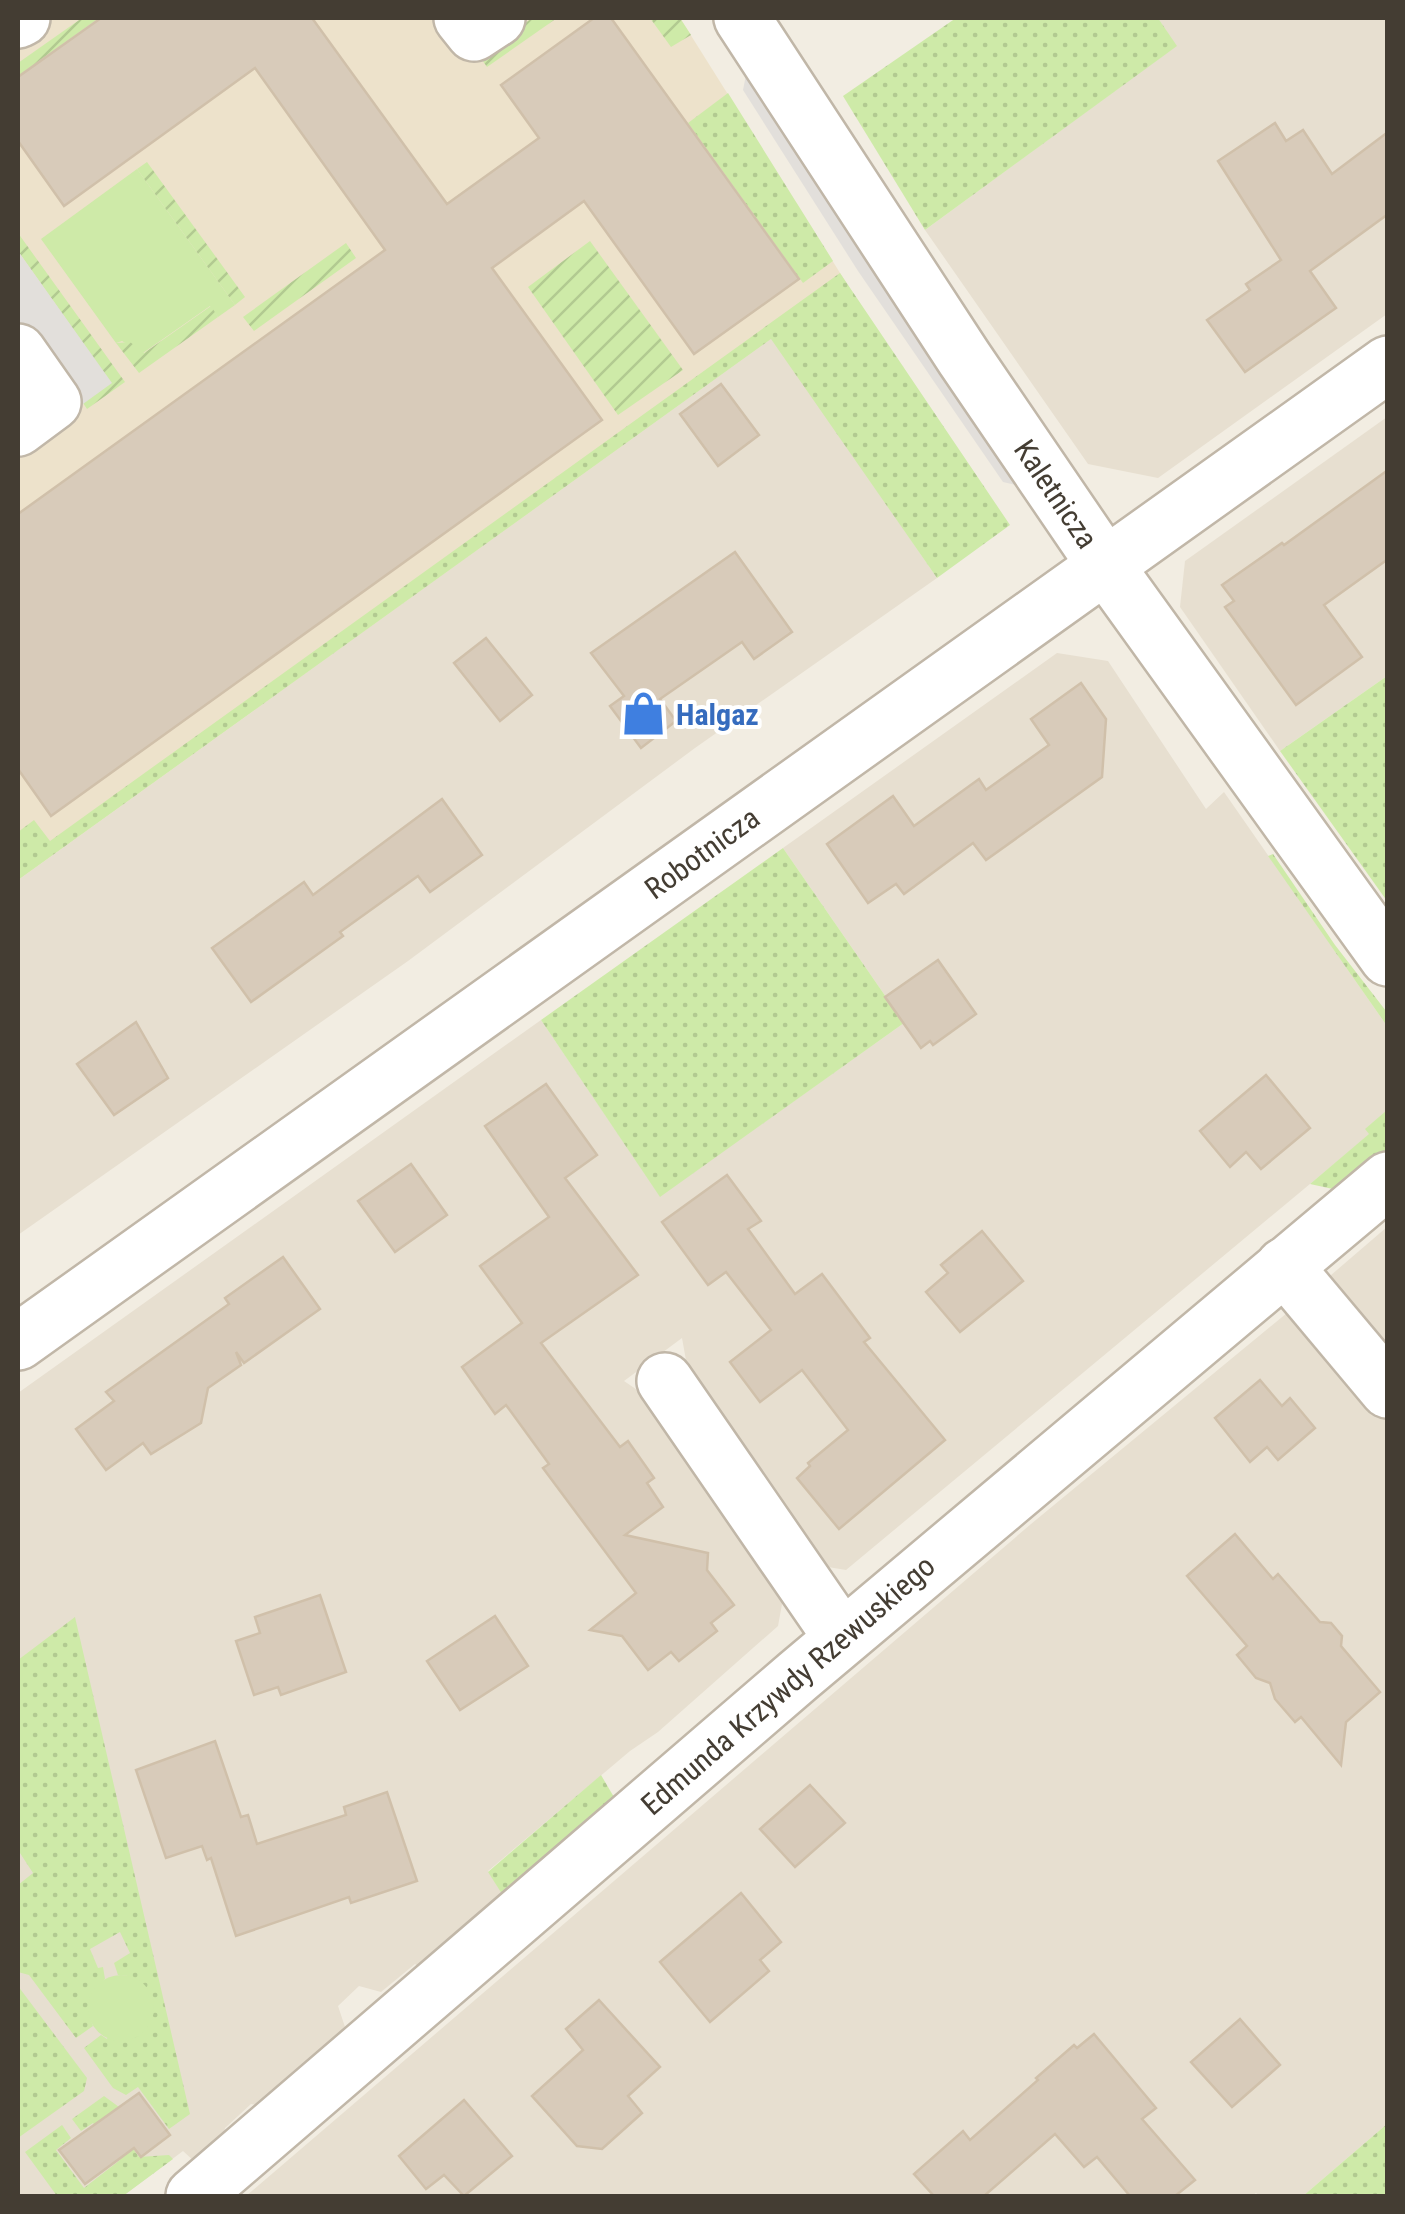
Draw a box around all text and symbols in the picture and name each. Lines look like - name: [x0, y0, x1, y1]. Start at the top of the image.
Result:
- street label: Kaletnicza: [1007, 433, 1105, 555]
- shop icon: Halgaz: [619, 690, 667, 738]
- place label: Halgaz: [676, 697, 759, 732]
- street label: Robotnicza: [638, 800, 766, 906]
- street label: Edmunda Krzywdy Rzewuskiego: [634, 1548, 942, 1822]

